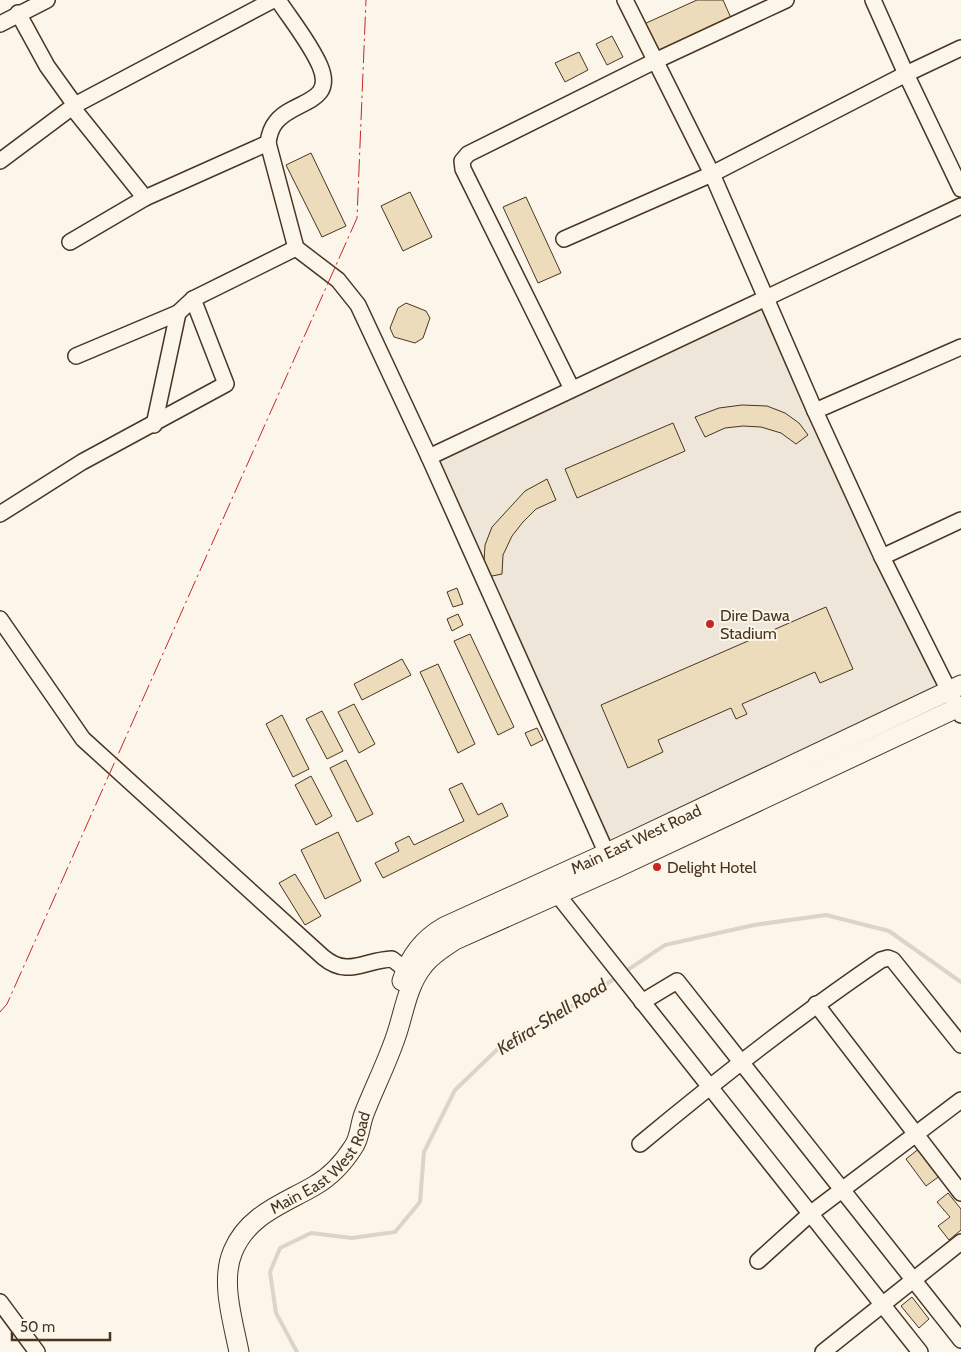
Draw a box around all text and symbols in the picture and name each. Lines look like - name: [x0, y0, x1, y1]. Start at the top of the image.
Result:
- place label: Dire Dawa Stadium: [720, 606, 790, 643]
- marker: Dire Dawa Stadium: [704, 618, 716, 630]
- street label: Main East West Road: [568, 800, 704, 878]
- place label: Delight Hotel: [667, 858, 757, 877]
- marker: Delight Hotel: [651, 861, 663, 873]
- water label: Kefira-Shell Road: [493, 974, 612, 1060]
- street label: Main East West Road: [266, 1109, 374, 1218]
- scale bar: [12, 1310, 110, 1342]
- text: 50 m: [20, 1318, 55, 1336]

